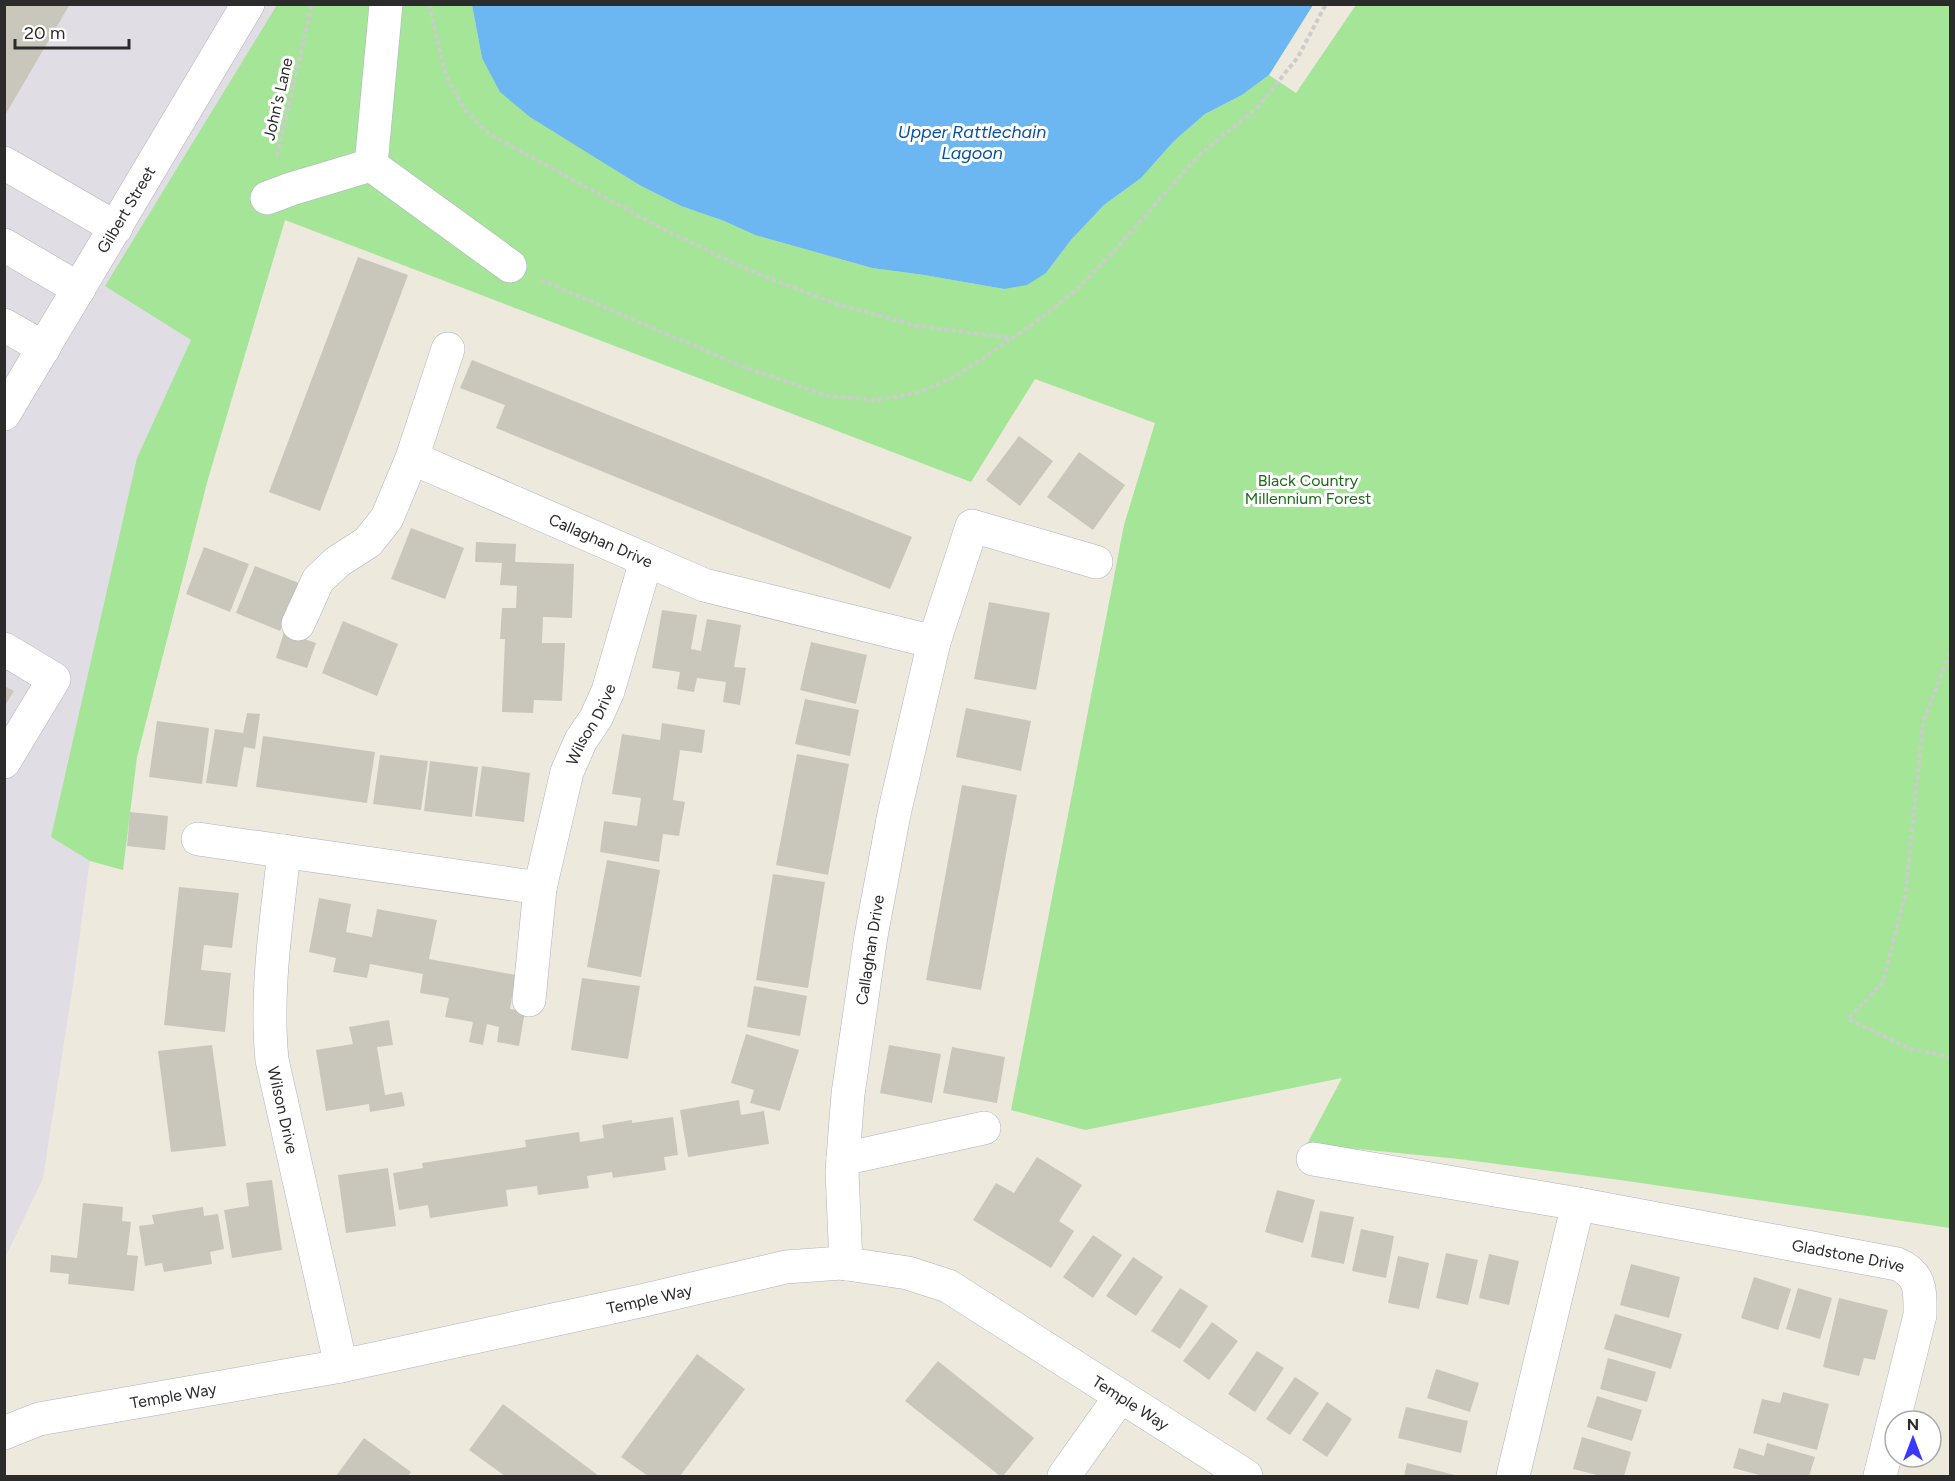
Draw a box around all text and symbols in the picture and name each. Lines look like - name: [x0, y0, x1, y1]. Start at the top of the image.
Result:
- scale bar: [15, 12, 129, 50]
- text: 20 m: [24, 22, 65, 44]
- street label: John's Lane: [259, 56, 297, 142]
- water label: Upper Rattlechain Lagoon: [898, 121, 1046, 164]
- street label: Gilbert Street: [93, 163, 159, 256]
- park label: Black Country Millennium Forest: [1245, 471, 1371, 508]
- street label: Callaghan Drive: [546, 509, 656, 571]
- street label: Wilson Drive: [562, 681, 619, 768]
- street label: Callaghan Drive: [852, 893, 888, 1006]
- street label: Wilson Drive: [264, 1064, 302, 1156]
- street label: Gladstone Drive: [1790, 1235, 1909, 1276]
- street label: Temple Way: [605, 1280, 695, 1318]
- street label: Temple Way: [1089, 1371, 1173, 1434]
- street label: Temple Way: [129, 1378, 218, 1412]
- north arrow: [1883, 1409, 1943, 1469]
- text: N: [1907, 1415, 1919, 1434]

